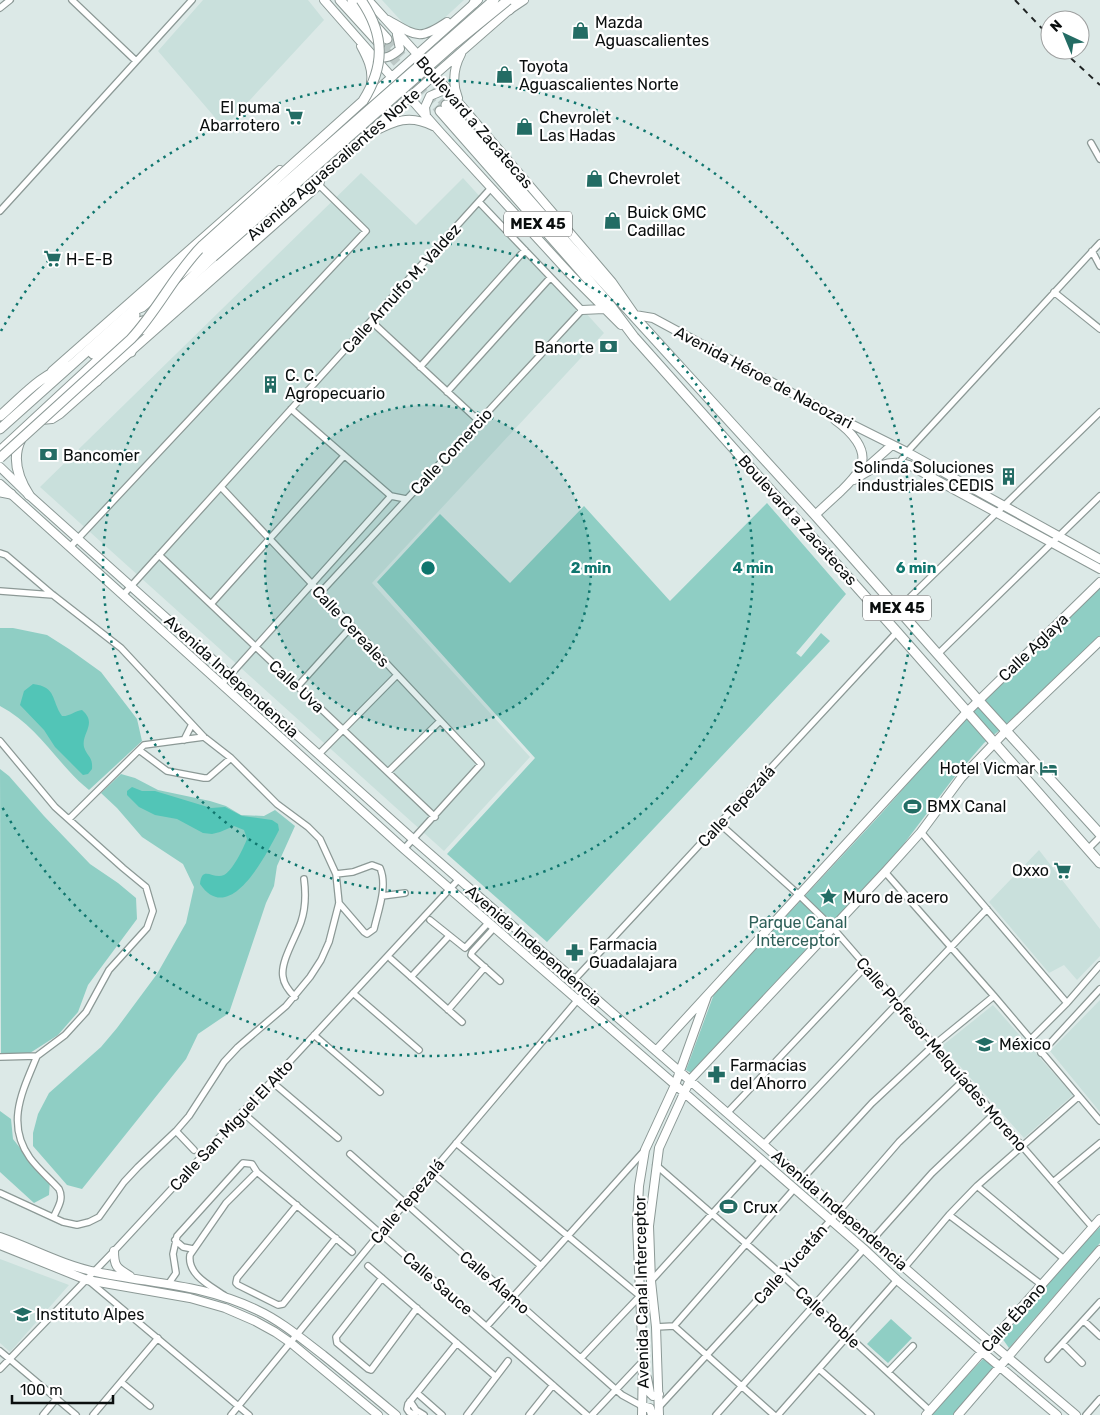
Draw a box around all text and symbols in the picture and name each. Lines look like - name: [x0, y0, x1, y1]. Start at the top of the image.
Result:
- north arrow: [1040, 10, 1090, 60]
- place label: Mazda Aguascalientes: [595, 13, 709, 50]
- text: N: [1047, 16, 1066, 36]
- shop icon: Mazda Aguascalientes: [571, 21, 591, 41]
- street label: Boulevard a Zacatecas: [412, 52, 537, 192]
- place label: Toyota Aguascalientes Norte: [519, 57, 679, 94]
- shop icon: Toyota Aguascalientes Norte: [495, 65, 515, 85]
- street label: Avenida Aguascalientes Norte: [243, 84, 424, 245]
- place label: El puma Abarrotero: [199, 98, 280, 135]
- supermarket icon: El puma Abarrotero: [284, 106, 304, 126]
- place label: Chevrolet Las Hadas: [539, 108, 616, 145]
- shop icon: Chevrolet Las Hadas: [515, 116, 535, 136]
- shop icon: Chevrolet: [584, 168, 604, 188]
- place label: Chevrolet: [608, 169, 680, 188]
- place label: Buick GMC Cadillac: [627, 203, 706, 240]
- shop icon: Buick GMC Cadillac: [603, 211, 623, 231]
- road number: MEX 45: [504, 212, 572, 236]
- street label: Calle Arnulfo M. Valdez: [338, 220, 465, 357]
- supermarket icon: H-E-B: [42, 249, 62, 269]
- place label: H-E-B: [66, 250, 113, 269]
- street label: Avenida Héroe de Nacozari: [671, 322, 856, 433]
- bank icon: Banorte: [598, 337, 618, 357]
- place label: Banorte: [534, 338, 594, 357]
- place label: C. C. Agropecuario: [285, 366, 385, 403]
- building icon: C. C. Agropecuario: [261, 374, 281, 394]
- street label: Calle Comercio: [407, 404, 496, 498]
- bank icon: Bancomer: [39, 445, 59, 465]
- place label: Bancomer: [63, 446, 140, 465]
- street label: Boulevard a Zacatecas: [734, 451, 861, 589]
- place label: Solinda Soluciones industriales CEDIS: [854, 458, 994, 495]
- building icon: Solinda Soluciones industriales CEDIS: [998, 466, 1018, 486]
- centre of rings: [419, 559, 437, 577]
- text: 2 min: [571, 559, 611, 577]
- text: 4 min: [732, 559, 774, 577]
- text: 6 min: [896, 559, 936, 577]
- street label: Calle Cereales: [308, 582, 393, 671]
- road number: MEX 45: [863, 596, 931, 620]
- street label: Calle Aglaya: [994, 609, 1072, 685]
- street label: Avenida Independencia: [161, 611, 303, 742]
- street label: Calle Uva: [265, 656, 328, 717]
- hotel icon: Hotel Vicmar: [1039, 758, 1059, 778]
- place label: Hotel Vicmar: [940, 759, 1035, 778]
- street label: Calle Tepezalá: [694, 762, 779, 851]
- sports icon: BMX Canal: [903, 796, 923, 816]
- place label: BMX Canal: [927, 797, 1006, 816]
- supermarket icon: Oxxo: [1053, 860, 1073, 880]
- place label: Oxxo: [1012, 861, 1049, 880]
- street label: Avenida Independencia: [462, 881, 606, 1010]
- place icon: Muro de acero: [819, 887, 839, 907]
- place label: Muro de acero: [843, 888, 949, 907]
- park label: Parque Canal Interceptor: [749, 913, 847, 950]
- place label: Farmacia Guadalajara: [589, 935, 677, 972]
- pharmacy icon: Farmacia Guadalajara: [565, 943, 585, 963]
- street label: Calle Profesor Melquíades Moreno: [852, 953, 1031, 1155]
- school or university icon: México: [975, 1034, 995, 1054]
- place label: México: [999, 1035, 1051, 1054]
- street label: Calle San Miguel El Alto: [166, 1056, 297, 1195]
- place label: Farmacias del Ahorro: [730, 1056, 807, 1093]
- pharmacy icon: Farmacias del Ahorro: [706, 1064, 726, 1084]
- street label: Avenida Independencia: [768, 1146, 912, 1275]
- street label: Calle Tepezalá: [366, 1155, 448, 1248]
- street label: Avenida Canal Interceptor: [630, 1195, 653, 1389]
- sports icon: Crux: [719, 1197, 739, 1217]
- place label: Crux: [743, 1198, 778, 1217]
- street label: Calle Yucatán: [750, 1220, 831, 1308]
- street label: Calle Álamo: [456, 1247, 534, 1318]
- street label: Calle Sauce: [399, 1248, 477, 1319]
- street label: Calle Ébano: [977, 1279, 1050, 1356]
- street label: Calle Roble: [791, 1282, 864, 1352]
- school or university icon: Instituto Alpes: [12, 1304, 32, 1324]
- place label: Instituto Alpes: [36, 1305, 144, 1324]
- scale bar: [12, 1372, 114, 1404]
- text: 100 m: [20, 1381, 62, 1399]

